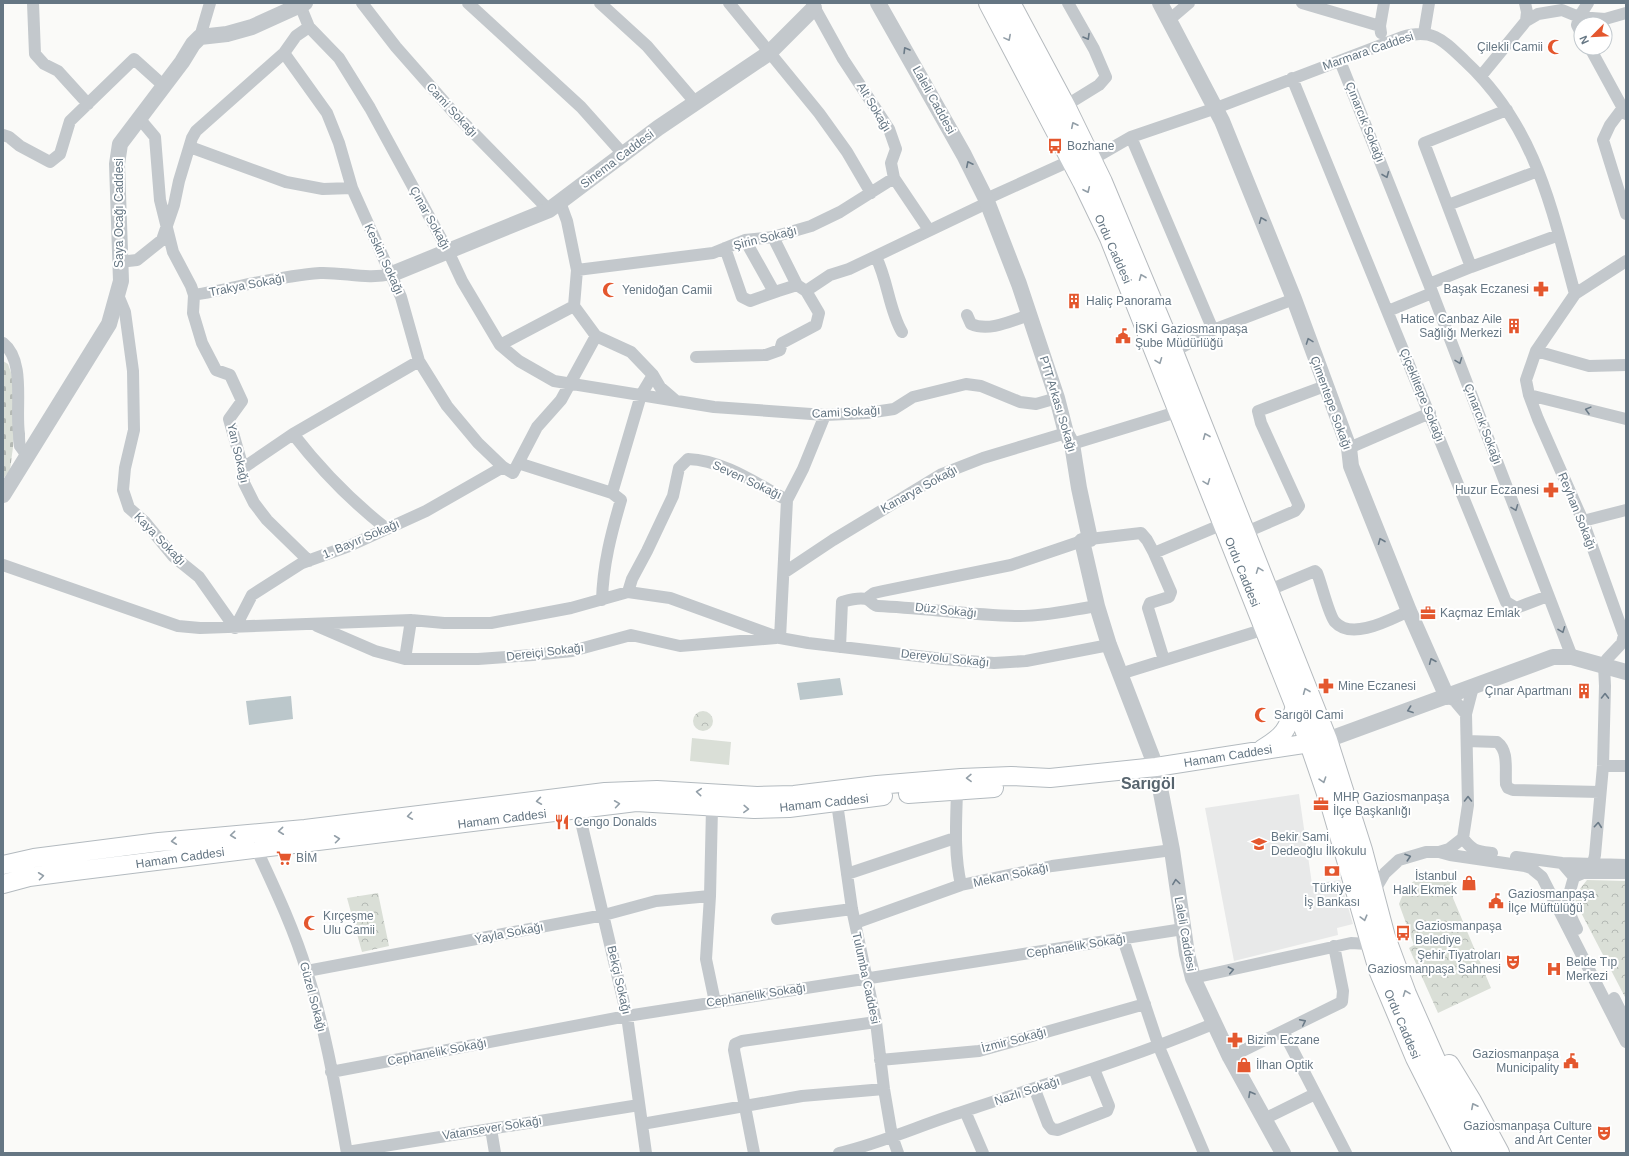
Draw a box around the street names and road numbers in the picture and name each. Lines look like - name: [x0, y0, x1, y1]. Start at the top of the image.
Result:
- street label: Marmara Caddesi: [1321, 29, 1415, 73]
- street label: Laleli Caddesi: [910, 64, 958, 136]
- street label: Cami Sokağı: [423, 80, 481, 140]
- street label: Alt Sokağı: [854, 80, 894, 134]
- street label: Çınarcık Sokağı: [1343, 80, 1387, 164]
- street label: Sinema Caddesi: [578, 127, 656, 191]
- street label: Saya Ocağı Caddesi: [112, 158, 126, 268]
- street label: Çınar Sokağı: [407, 184, 453, 252]
- street label: Ordu Caddesi: [1092, 212, 1134, 286]
- street label: Keskin Sokağı: [361, 221, 407, 297]
- street label: Şirin Sokağı: [732, 223, 798, 253]
- street label: Trakya Sokağı: [208, 271, 286, 299]
- street label: Çiçeklitepe Sokağı: [1397, 346, 1447, 444]
- street label: PTT Arkası Sokağı: [1037, 354, 1079, 454]
- street label: Çimentepe Sokağı: [1308, 354, 1354, 452]
- street label: Çınarcık Sokağı: [1461, 382, 1505, 466]
- street label: Cami Sokağı: [811, 403, 881, 421]
- street label: Yan Sokağı: [224, 422, 252, 484]
- street label: Seven Sokağı: [710, 458, 784, 502]
- street label: Kanarya Sokağı: [878, 462, 960, 516]
- street label: Reyhan Sokağı: [1555, 470, 1599, 552]
- street label: Kaya Sokağı: [131, 510, 189, 568]
- street label: 1. Bayır Sokağı: [321, 517, 401, 561]
- street label: Ordu Caddesi: [1222, 535, 1262, 609]
- street label: Düz Sokağı: [914, 600, 978, 620]
- street label: Dereiçi Sokağı: [505, 640, 585, 664]
- street label: Dereyolu Sokağı: [900, 646, 990, 670]
- street label: Hamam Caddesi: [1183, 742, 1273, 770]
- street label: Hamam Caddesi: [779, 791, 869, 815]
- street label: Hamam Caddesi: [457, 807, 547, 831]
- street label: Hamam Caddesi: [135, 845, 225, 871]
- street label: Mekan Sokağı: [972, 860, 1050, 890]
- street label: Laleli Caddesi: [1172, 896, 1198, 972]
- street label: Yayla Sokağı: [473, 919, 545, 947]
- street label: Tulumba Caddesi: [849, 931, 883, 1025]
- street label: Cephanelik Sokağı: [1025, 931, 1127, 961]
- street label: Bekçi Sokağı: [604, 944, 634, 1016]
- street label: Güzel Sokağı: [297, 960, 329, 1034]
- street label: Cephanelik Sokağı: [705, 980, 807, 1010]
- street label: Ordu Caddesi: [1381, 987, 1423, 1061]
- street label: İzmir Sokağı: [980, 1025, 1048, 1055]
- street label: Cephanelik Sokağı: [386, 1036, 488, 1068]
- street label: Nazlı Sokağı: [992, 1074, 1062, 1108]
- street label: Vatansever Sokağı: [441, 1113, 543, 1143]

